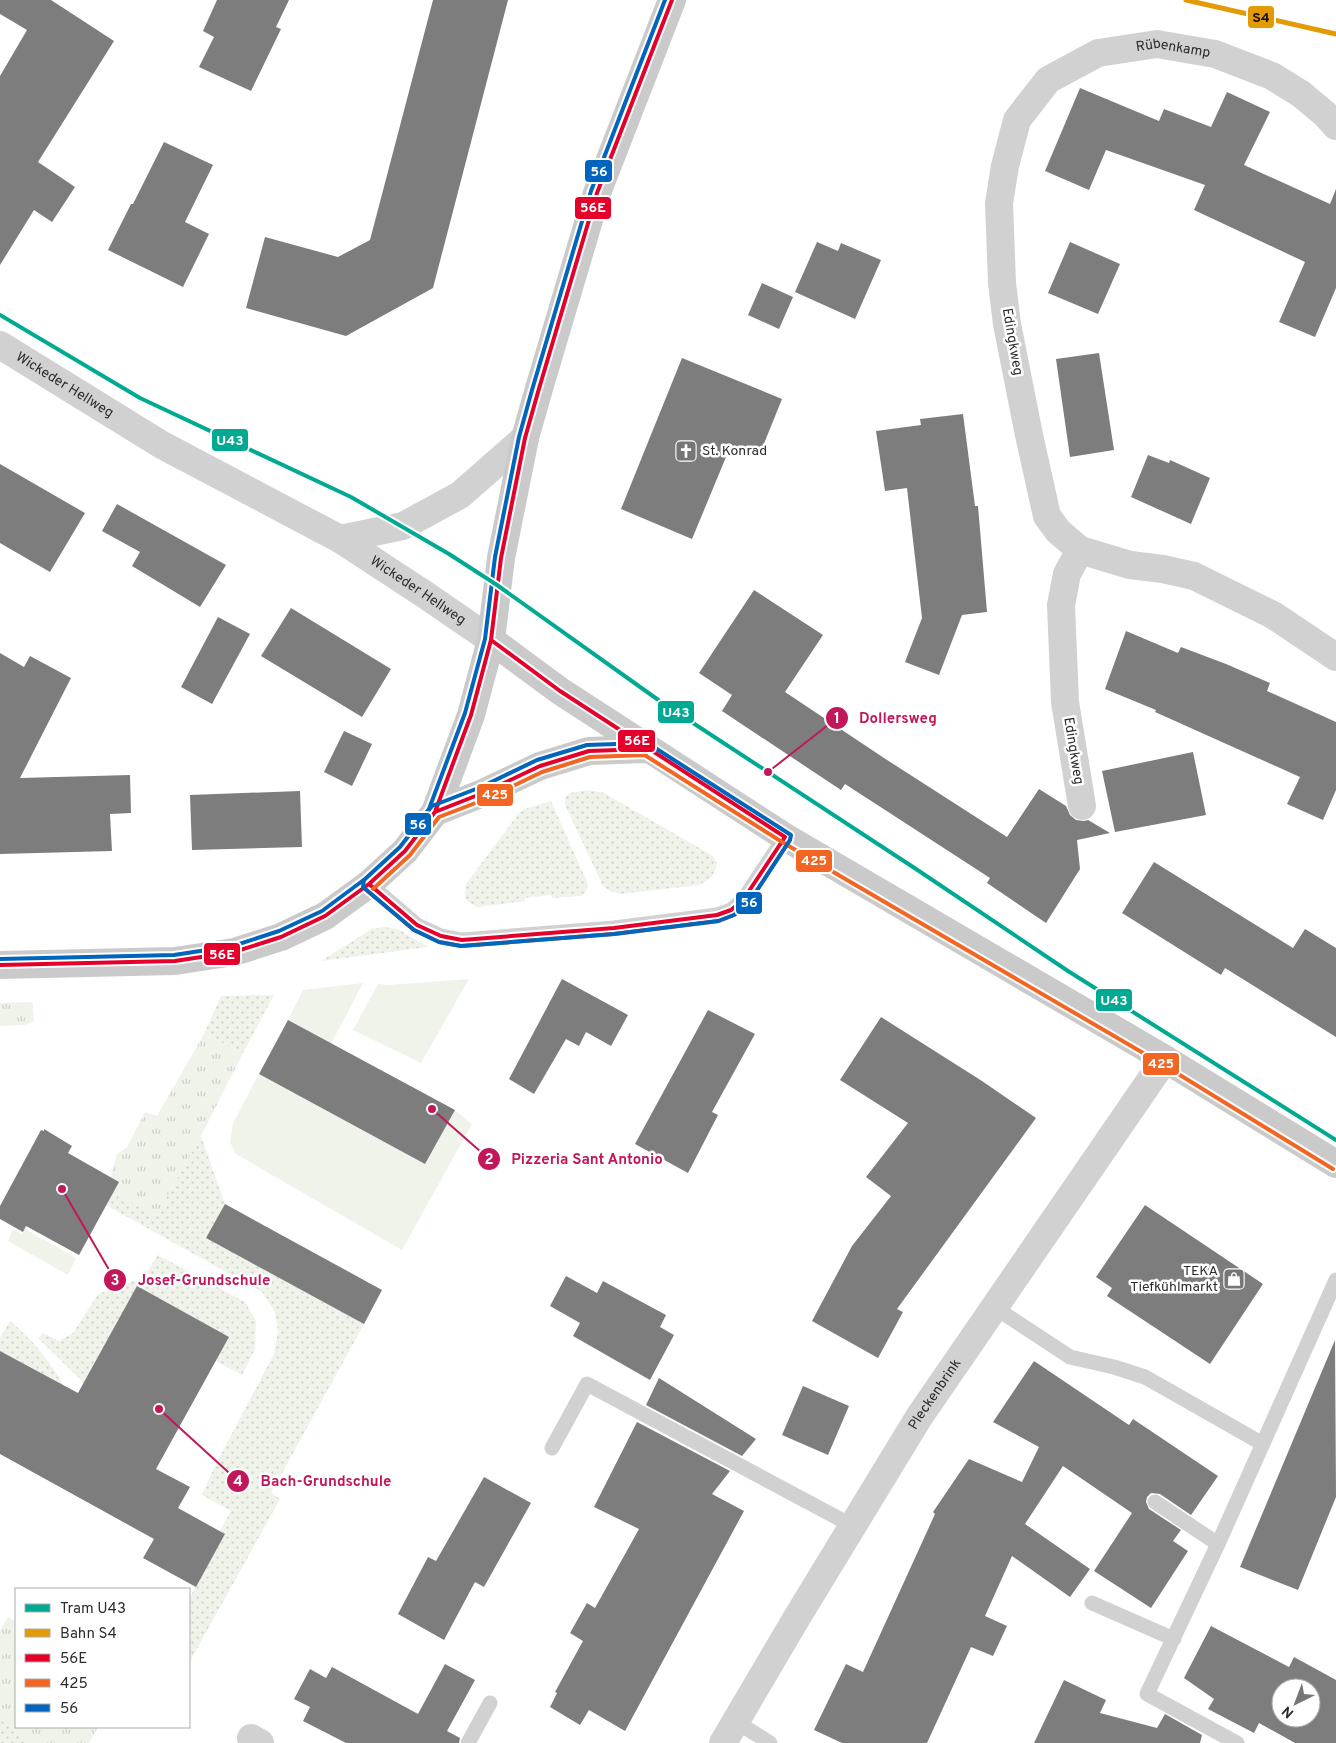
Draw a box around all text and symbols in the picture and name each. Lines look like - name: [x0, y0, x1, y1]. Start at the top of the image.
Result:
- line badge: S4: [1247, 5, 1275, 29]
- text: S4: [1252, 10, 1270, 27]
- street label: Rübenkamp: [1135, 35, 1212, 62]
- line badge: 56: [584, 159, 613, 183]
- text: 56: [590, 164, 608, 181]
- line badge: 56E: [574, 196, 612, 220]
- text: 56E: [580, 200, 606, 217]
- street label: Edingkweg: [998, 307, 1026, 377]
- street label: Wickeder Hellweg: [13, 348, 117, 421]
- line badge: U43: [211, 428, 249, 452]
- text: U43: [216, 433, 244, 450]
- church icon: St. Konrad: [674, 439, 698, 463]
- place label: St. Konrad: [702, 443, 767, 460]
- street label: Wickeder Hellweg: [367, 552, 469, 629]
- line badge: U43: [657, 700, 695, 724]
- callout: Dollersweg: [824, 703, 947, 733]
- text: U43: [662, 705, 690, 722]
- text: 1: [834, 710, 840, 729]
- text: Dollersweg: [859, 710, 937, 729]
- street label: Edingkweg: [1059, 716, 1087, 786]
- line badge: 56E: [617, 729, 656, 753]
- text: 56E: [624, 733, 650, 750]
- line badge: 425: [476, 783, 514, 807]
- text: 425: [482, 787, 508, 804]
- line badge: 56: [404, 812, 432, 836]
- text: 56: [409, 817, 427, 834]
- line badge: 425: [795, 849, 833, 873]
- text: 425: [801, 853, 827, 870]
- line badge: 56: [735, 891, 763, 915]
- text: 56: [740, 895, 758, 912]
- line badge: 56E: [203, 942, 241, 966]
- text: 56E: [209, 947, 235, 964]
- line badge: U43: [1095, 988, 1133, 1012]
- text: U43: [1100, 993, 1128, 1010]
- line badge: 425: [1142, 1052, 1180, 1076]
- text: 425: [1148, 1056, 1174, 1073]
- callout: Pizzeria Sant Antonio: [476, 1144, 673, 1174]
- text: 2: [484, 1151, 494, 1170]
- text: Pizzeria Sant Antonio: [511, 1151, 663, 1170]
- place label: TEKA Tiefkühlmarkt: [1130, 1263, 1218, 1296]
- callout: Josef-Grundschule: [103, 1265, 280, 1295]
- shop icon: TEKA Tiefkühlmarkt: [1222, 1267, 1246, 1291]
- text: 3: [111, 1272, 120, 1291]
- text: Josef-Grundschule: [138, 1272, 270, 1291]
- street label: Pleckenbrink: [905, 1356, 965, 1433]
- callout: Bach-Grundschule: [225, 1466, 401, 1496]
- text: 4: [233, 1473, 243, 1492]
- text: Bach-Grundschule: [261, 1473, 391, 1492]
- legend: [15, 1588, 190, 1728]
- text: Tram U43: [60, 1600, 126, 1619]
- text: Bahn S4: [60, 1625, 117, 1644]
- text: 56E: [60, 1650, 87, 1669]
- text: 425: [60, 1675, 88, 1694]
- north arrow: [1271, 1678, 1321, 1728]
- text: 56: [60, 1700, 78, 1719]
- text: N: [1279, 1702, 1298, 1721]

